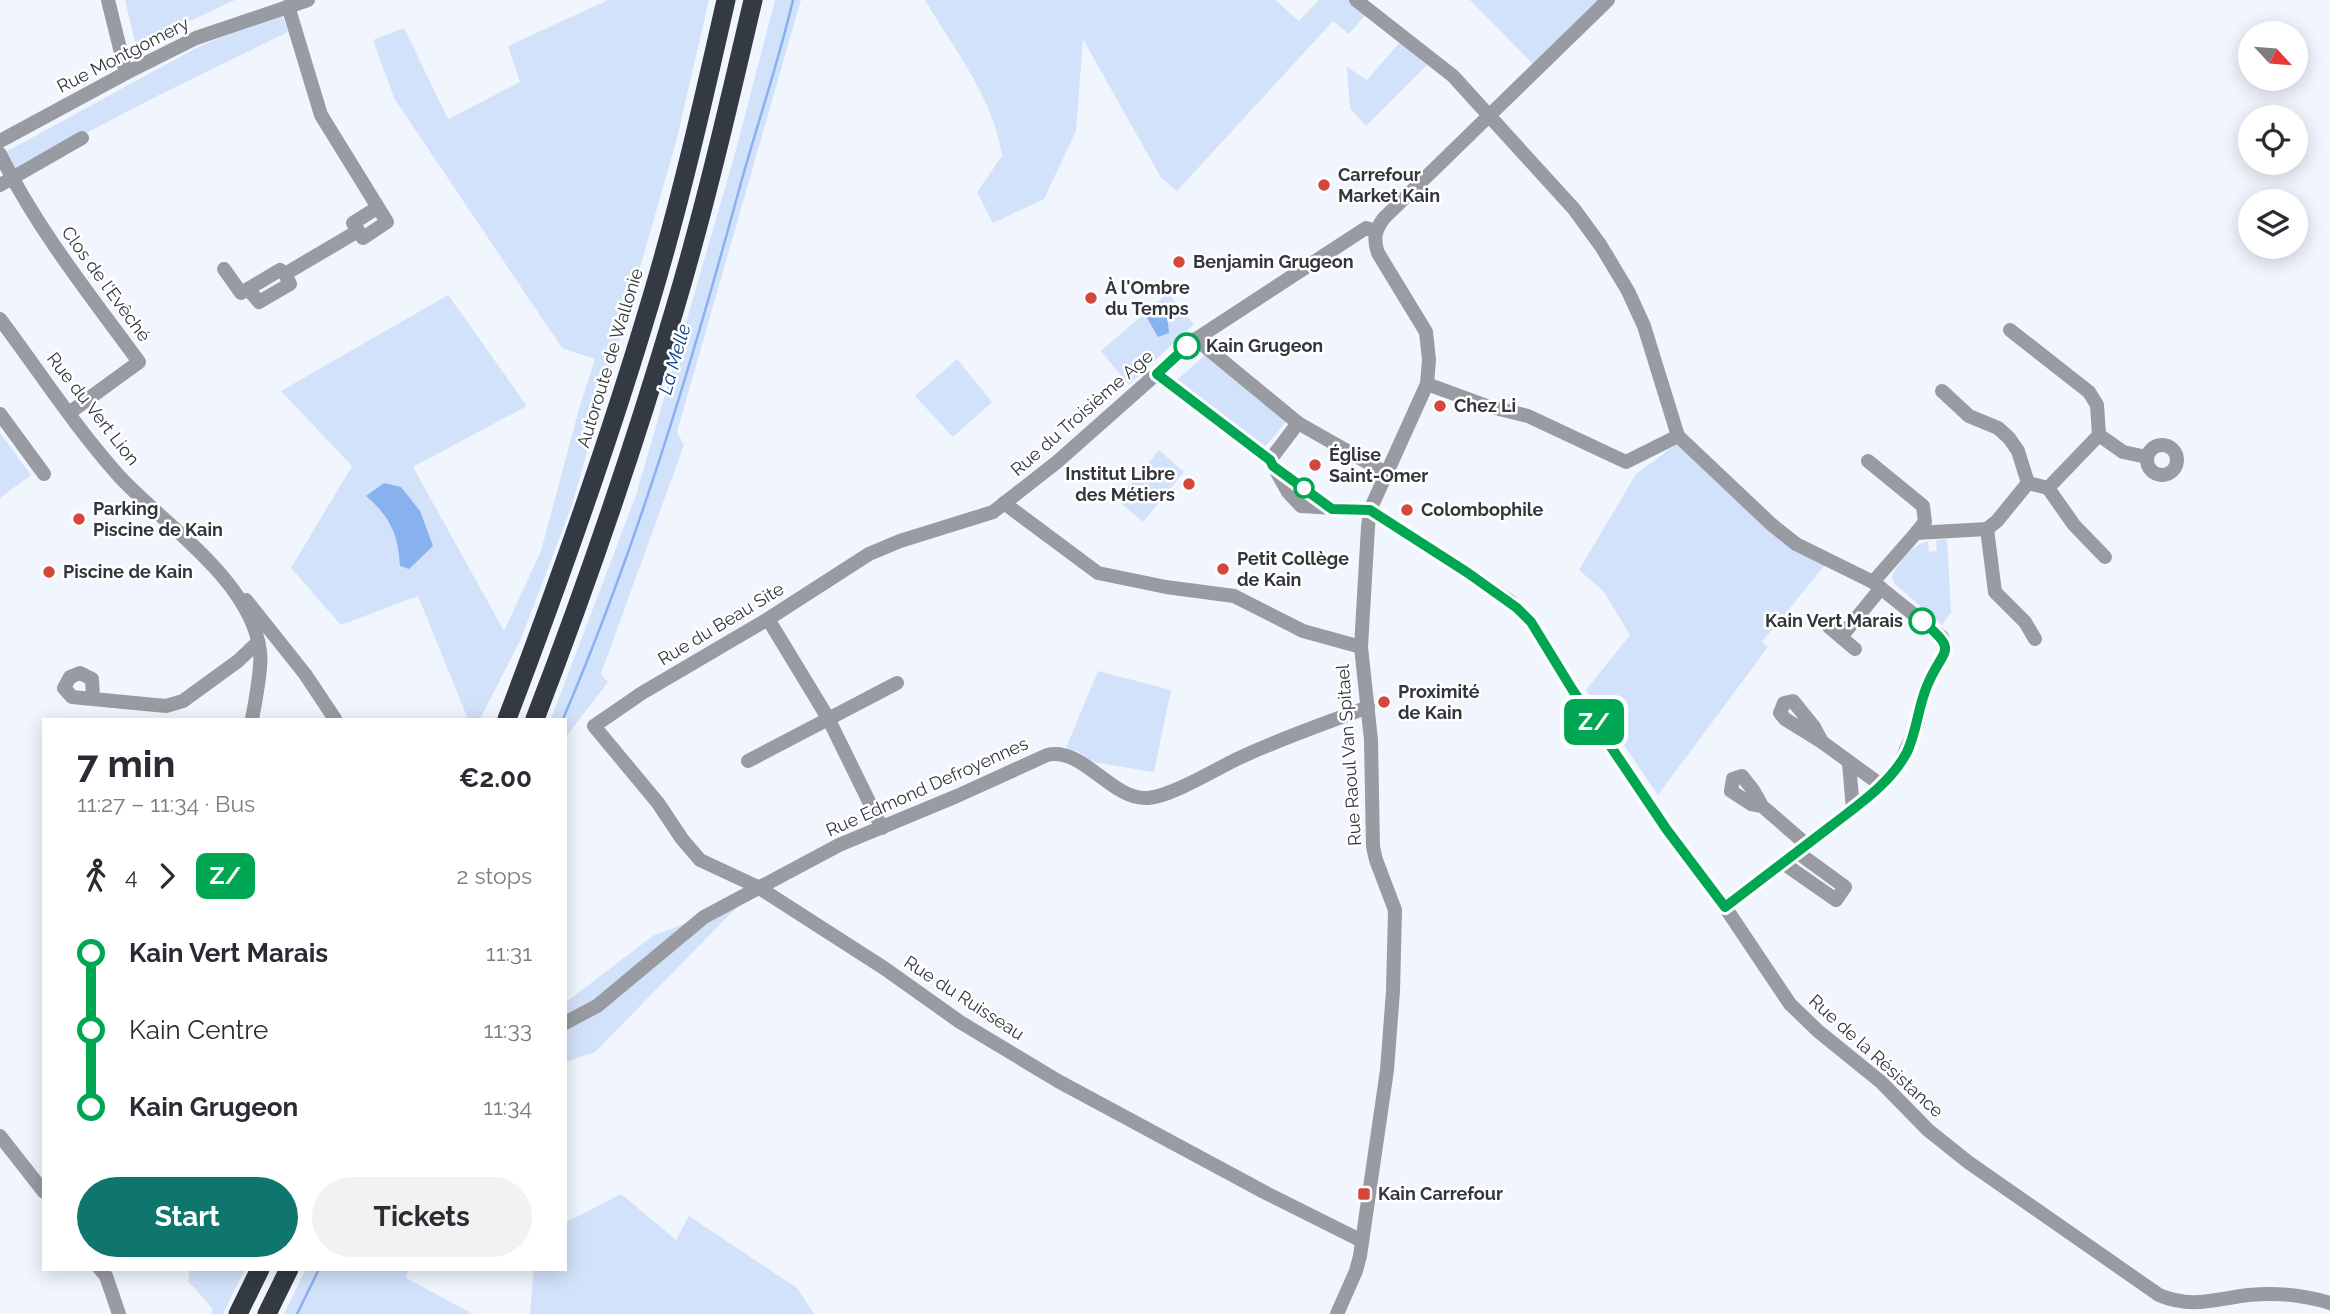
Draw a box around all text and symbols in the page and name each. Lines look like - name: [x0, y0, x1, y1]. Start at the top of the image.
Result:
- street label: Rue Montgomery: [53, 12, 192, 97]
- north arrow: [2238, 21, 2308, 91]
- map controls: [2238, 21, 2308, 259]
- button: locate: [2238, 105, 2308, 175]
- place label: Carrefour Market Kain: [1338, 164, 1440, 206]
- marker: Carrefour Market Kain: [1316, 177, 1332, 193]
- button: layers: [2238, 189, 2308, 259]
- street label: Clos de l'Evêché: [58, 222, 155, 346]
- place label: Benjamin Grugeon: [1193, 251, 1354, 272]
- marker: Benjamin Grugeon: [1171, 254, 1187, 270]
- street label: Autoroute de Wallonie: [572, 265, 647, 450]
- place label: À l'Ombre du Temps: [1105, 277, 1190, 319]
- marker: À l'Ombre du Temps: [1083, 290, 1099, 306]
- water label: La Melle: [653, 321, 695, 397]
- marker: Kain Grugeon: [1174, 333, 1200, 359]
- place label: Kain Grugeon: [1206, 335, 1323, 356]
- street label: Rue du Troisième Age: [1006, 345, 1157, 480]
- street label: Rue du Vert Lion: [43, 348, 144, 469]
- place label: Chez Li: [1454, 395, 1516, 416]
- marker: Chez Li: [1432, 398, 1448, 414]
- place label: Église Saint-Omer: [1329, 444, 1428, 486]
- marker: Église Saint-Omer: [1307, 457, 1323, 473]
- place label: Institut Libre des Métiers: [1065, 463, 1175, 505]
- marker: Institut Libre des Métiers: [1181, 476, 1197, 492]
- unlabelled marker: [1294, 478, 1314, 498]
- place label: Parking Piscine de Kain: [93, 498, 223, 540]
- place label: Colombophile: [1421, 499, 1543, 520]
- marker: Colombophile: [1399, 502, 1415, 518]
- marker: Parking Piscine de Kain: [71, 511, 87, 527]
- place label: Petit Collège de Kain: [1237, 548, 1349, 590]
- place label: Piscine de Kain: [63, 561, 193, 582]
- marker: Petit Collège de Kain: [1215, 561, 1231, 577]
- marker: Piscine de Kain: [41, 564, 57, 580]
- street label: Rue du Beau Site: [654, 578, 788, 669]
- marker: Kain Vert Marais: [1909, 608, 1935, 634]
- place label: Kain Vert Marais: [1765, 610, 1903, 631]
- street label: Rue Raoul Van Spitael: [1332, 663, 1365, 847]
- place label: Proximité de Kain: [1398, 681, 1480, 723]
- marker: Proximité de Kain: [1376, 694, 1392, 710]
- line badge: Z/: [1562, 699, 1626, 745]
- text: Z/: [1578, 707, 1610, 736]
- street label: Rue Edmond Defroyennes: [823, 732, 1031, 841]
- text: 7 min: [77, 741, 175, 786]
- text: €2.00: [459, 763, 532, 793]
- text: 11:27 – 11:34 · Bus: [77, 790, 255, 817]
- icon: walk: [77, 857, 115, 895]
- icon: forward: [148, 857, 186, 895]
- text: Z/: [210, 861, 241, 890]
- text: 4: [125, 862, 138, 889]
- text: 2 stops: [457, 862, 532, 889]
- text: Kain Vert Marais: [129, 938, 328, 968]
- text: 11:31: [486, 939, 532, 966]
- street label: Rue du Ruisseau: [900, 951, 1028, 1044]
- street label: Rue de la Résistance: [1805, 990, 1948, 1122]
- text: Kain Centre: [129, 1015, 268, 1045]
- text: 11:33: [483, 1016, 532, 1043]
- text: Kain Grugeon: [129, 1092, 298, 1122]
- text: 11:34: [483, 1093, 532, 1120]
- button: Start: [77, 1177, 298, 1257]
- button: Tickets: [312, 1177, 532, 1257]
- place label: Kain Carrefour: [1378, 1183, 1503, 1204]
- marker: Kain Carrefour: [1356, 1186, 1372, 1202]

